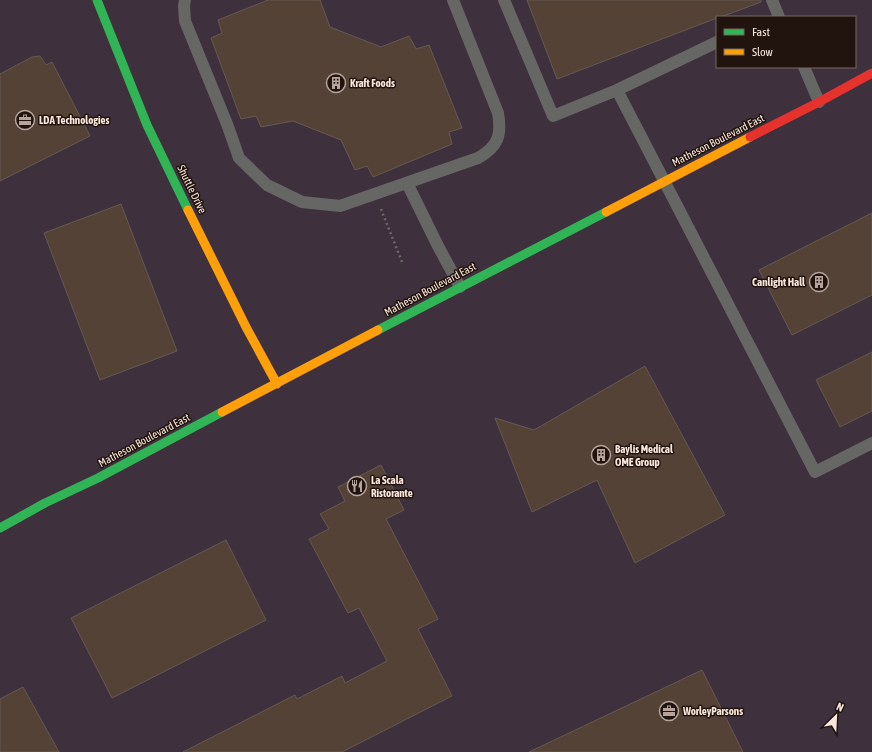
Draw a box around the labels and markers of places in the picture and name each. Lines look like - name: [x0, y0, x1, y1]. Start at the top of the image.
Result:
- building icon: Kraft Foods: [325, 72, 347, 94]
- place label: Kraft Foods: [350, 77, 395, 89]
- office icon: LDA Technologies: [14, 109, 36, 131]
- place label: LDA Technologies: [39, 114, 110, 126]
- building icon: Canlight Hall: [808, 271, 830, 293]
- place label: Canlight Hall: [752, 276, 806, 288]
- place label: Baylis Medical OME Group: [615, 443, 674, 468]
- building icon: Baylis Medical OME Group: [590, 444, 612, 466]
- place label: La Scala Ristorante: [371, 474, 413, 499]
- restaurant icon: La Scala Ristorante: [346, 475, 368, 497]
- office icon: WorleyParsons: [658, 700, 680, 722]
- place label: WorleyParsons: [682, 705, 743, 717]

